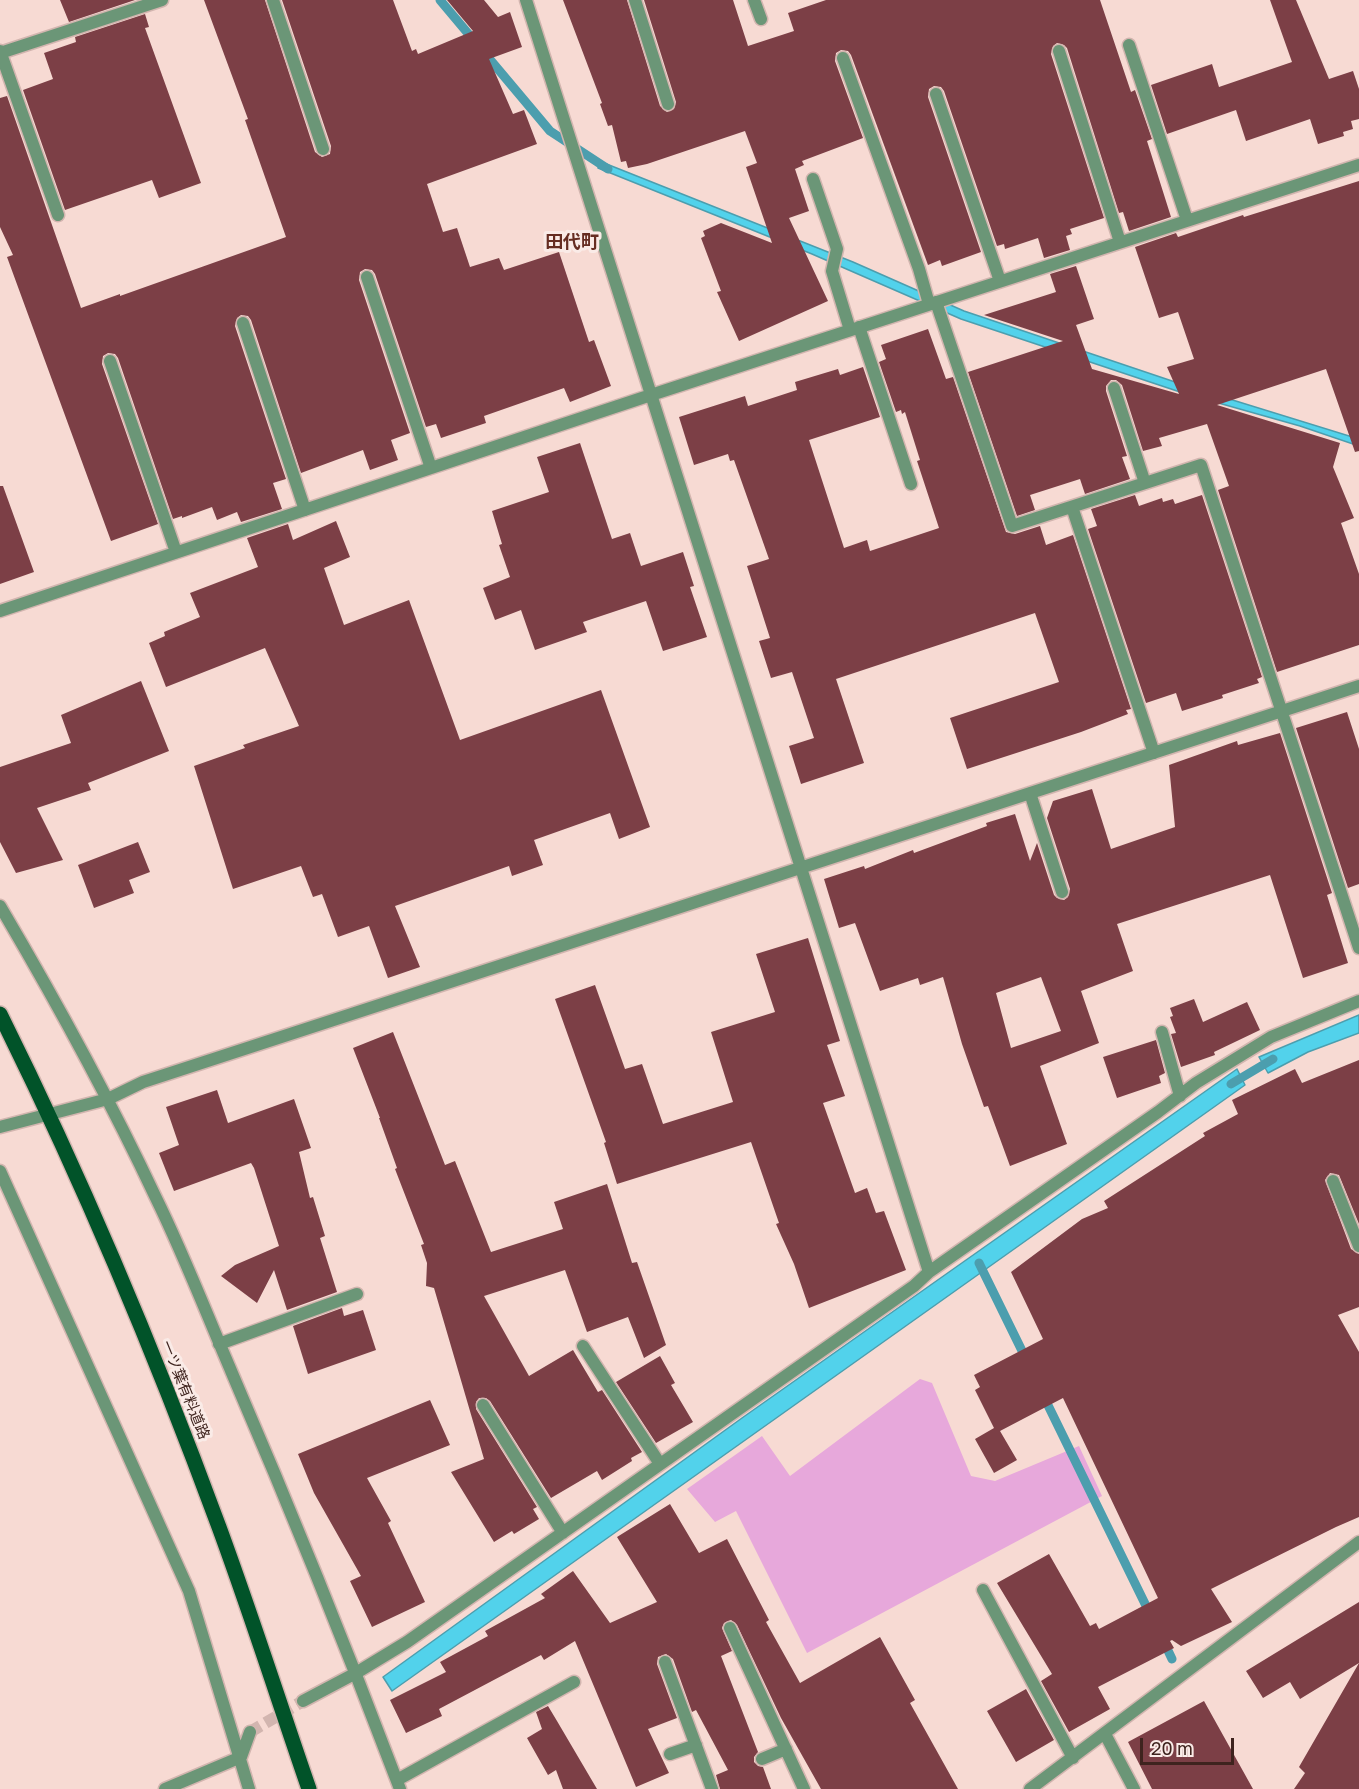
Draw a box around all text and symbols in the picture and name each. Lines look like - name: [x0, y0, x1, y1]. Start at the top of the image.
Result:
- district label: 田代町: [545, 231, 599, 253]
- street label: 一ツ葉有料道路: [157, 1338, 213, 1442]
- scale bar: [1143, 1726, 1238, 1764]
- text: 20 m: [1151, 1737, 1193, 1759]

